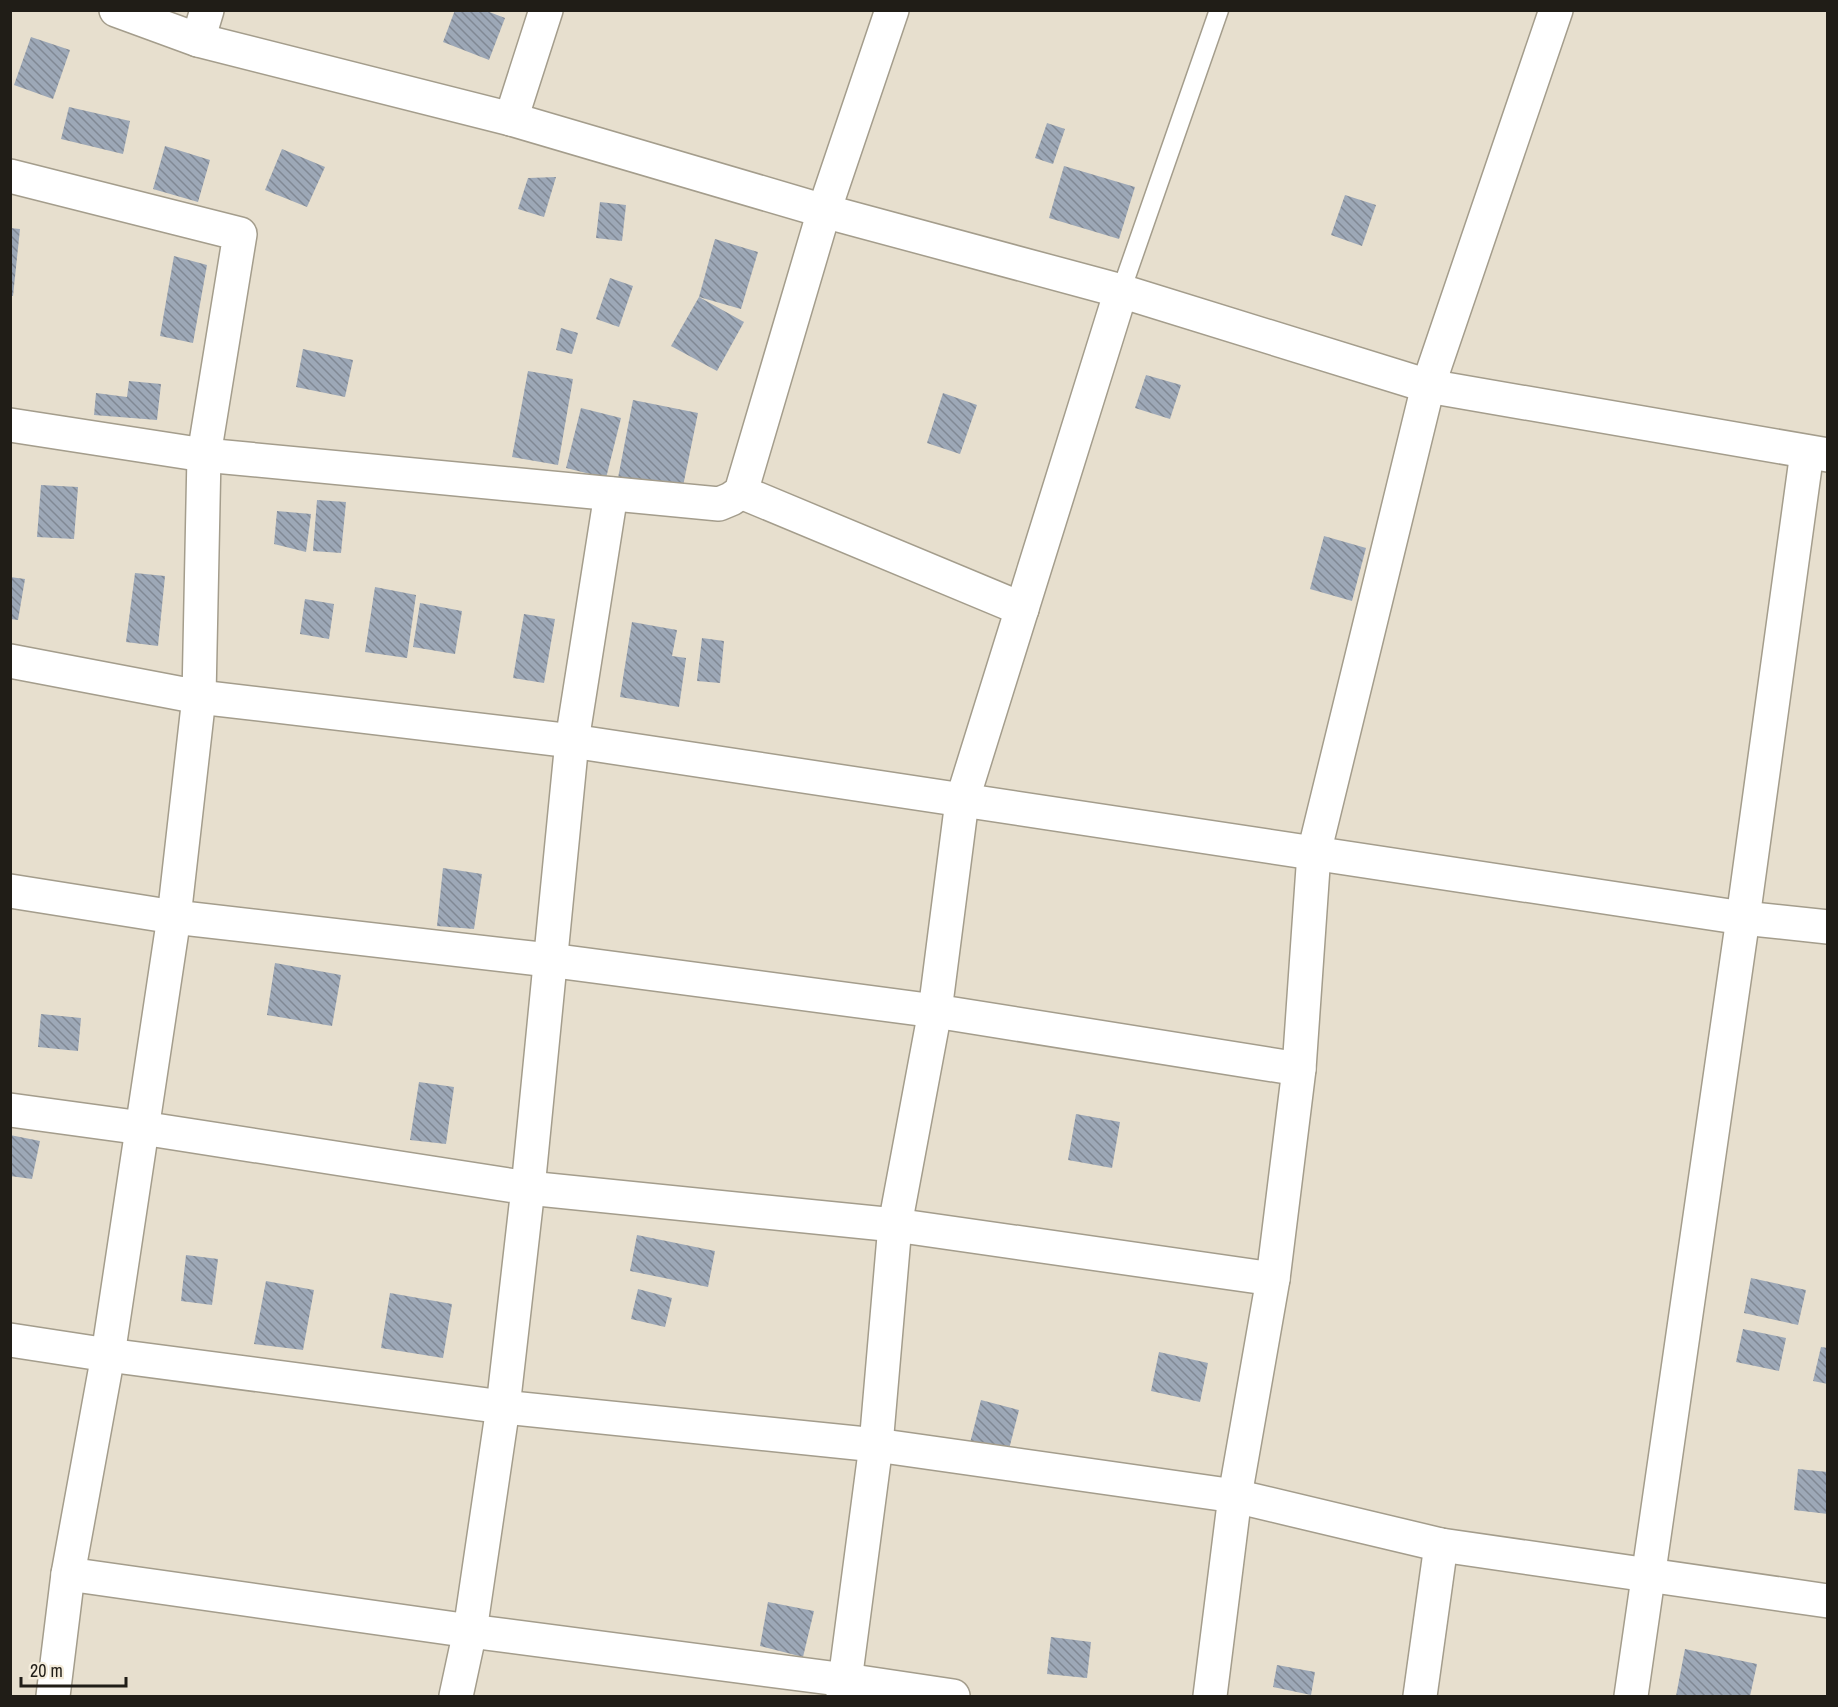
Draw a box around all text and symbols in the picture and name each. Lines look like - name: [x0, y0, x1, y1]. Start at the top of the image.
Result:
- scale bar: [21, 1650, 126, 1688]
- text: 20 m: [30, 1658, 63, 1683]

